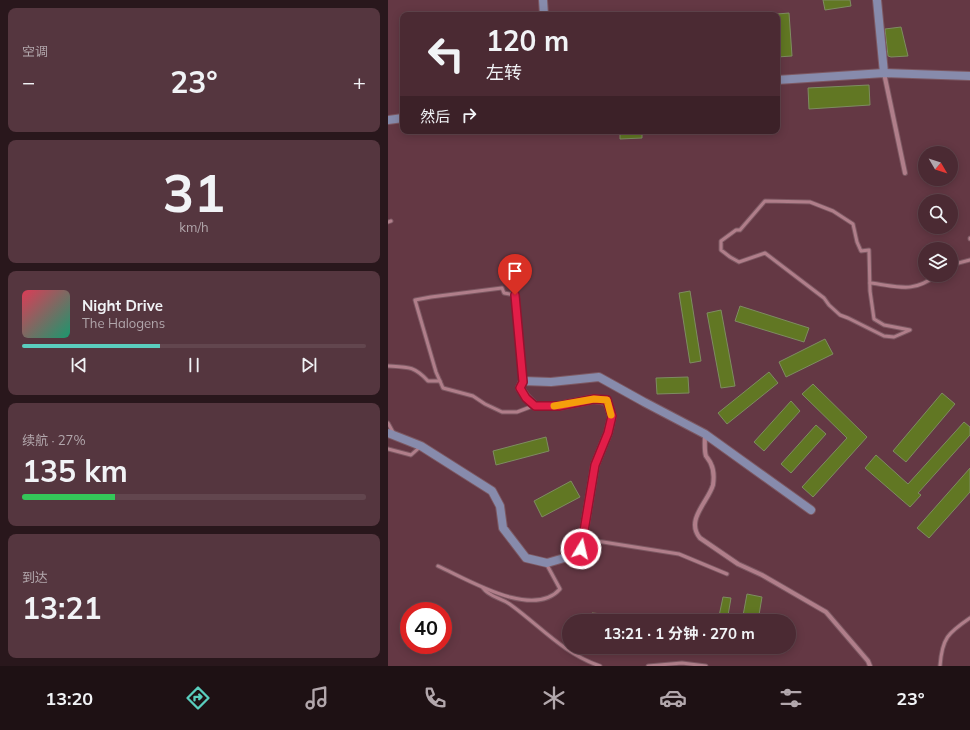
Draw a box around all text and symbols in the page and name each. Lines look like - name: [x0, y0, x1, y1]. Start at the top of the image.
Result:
- text: 120 m: [486, 23, 569, 58]
- icon: left: [420, 28, 472, 80]
- text: 空调: [22, 43, 48, 59]
- text: 左转: [486, 61, 522, 84]
- text: 23°: [170, 63, 218, 101]
- text: −: [22, 68, 35, 96]
- text: +: [353, 68, 366, 96]
- icon: right: [458, 104, 480, 126]
- text: 然后: [420, 107, 450, 126]
- north arrow: [918, 146, 958, 186]
- map controls: [918, 146, 958, 282]
- text: 31: [163, 160, 225, 225]
- button: search: [918, 194, 958, 234]
- text: km/h: [179, 219, 209, 235]
- button: layers: [918, 242, 958, 282]
- pin: [498, 254, 532, 295]
- icon: arrive: [504, 260, 526, 282]
- text: Night Drive: [82, 296, 163, 315]
- text: The Halogens: [82, 315, 165, 331]
- icon: previous: [68, 354, 90, 376]
- icon: pause: [183, 354, 205, 376]
- icon: next: [298, 354, 320, 376]
- text: 续航 · 27%: [22, 432, 86, 448]
- text: 135 km: [22, 452, 128, 490]
- position arrow: [560, 528, 602, 570]
- text: 到达: [22, 569, 48, 585]
- text: 13:21: [22, 589, 101, 627]
- speed limit sign: 40: [400, 602, 452, 654]
- text: 13:21 · 1 分钟 · 270 m: [603, 624, 755, 643]
- icon: directions: [184, 684, 212, 712]
- icon: music: [303, 684, 331, 712]
- icon: phone: [421, 684, 449, 712]
- icon: climate: [540, 684, 568, 712]
- icon: car: [659, 684, 687, 712]
- icon: filters: [777, 684, 805, 712]
- text: 13:20: [45, 687, 93, 710]
- text: 23°: [896, 687, 925, 710]

